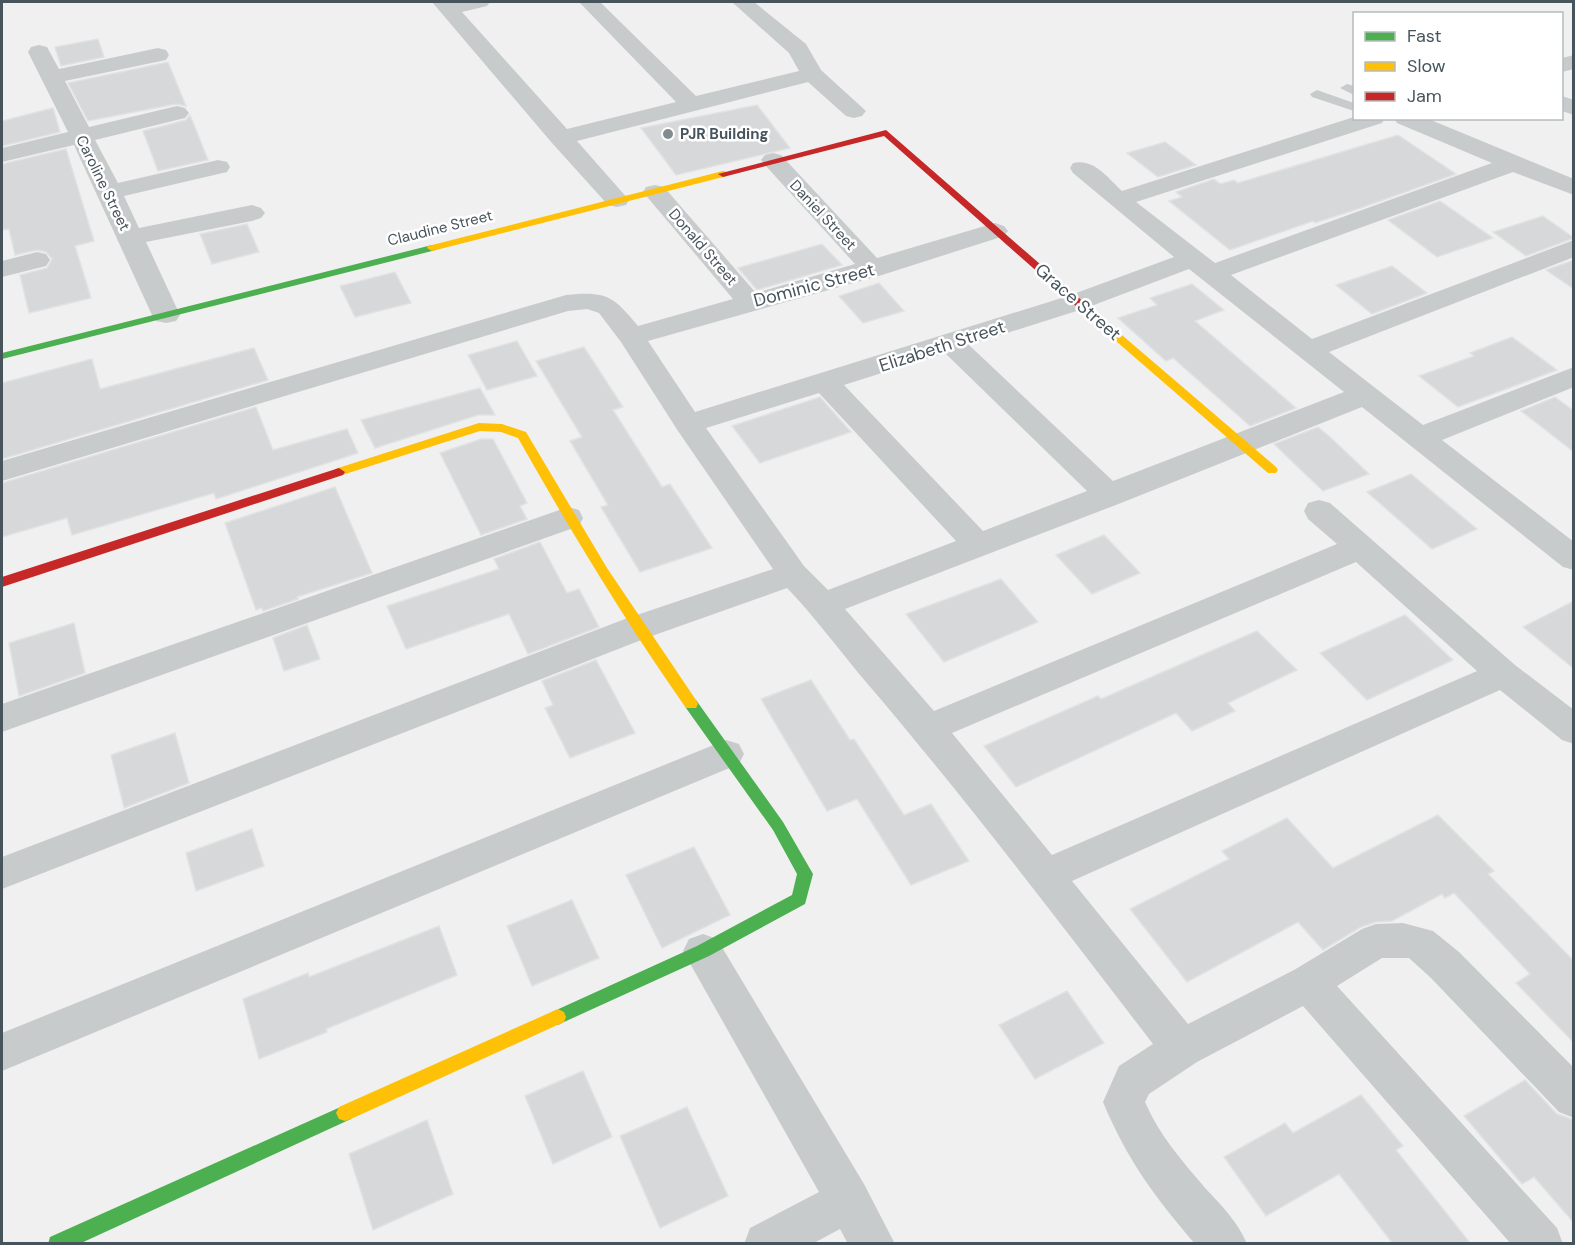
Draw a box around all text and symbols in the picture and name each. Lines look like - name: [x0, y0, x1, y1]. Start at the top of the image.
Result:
- legend: [1353, 12, 1563, 120]
- text: Fast: [1407, 24, 1442, 48]
- text: Slow: [1407, 54, 1446, 78]
- text: Jam: [1407, 84, 1442, 108]
- place label: PJR Building: [680, 124, 768, 144]
- marker: PJR Building: [661, 127, 675, 141]
- street label: Caroline Street: [71, 132, 135, 234]
- street label: Daniel Street: [785, 176, 861, 254]
- street label: Donald Street: [664, 204, 742, 290]
- street label: Claudine Street: [385, 205, 495, 251]
- street label: Dominic Street: [751, 257, 877, 313]
- street label: Grace Street: [1030, 258, 1126, 346]
- street label: Elizabeth Street: [876, 314, 1008, 378]

